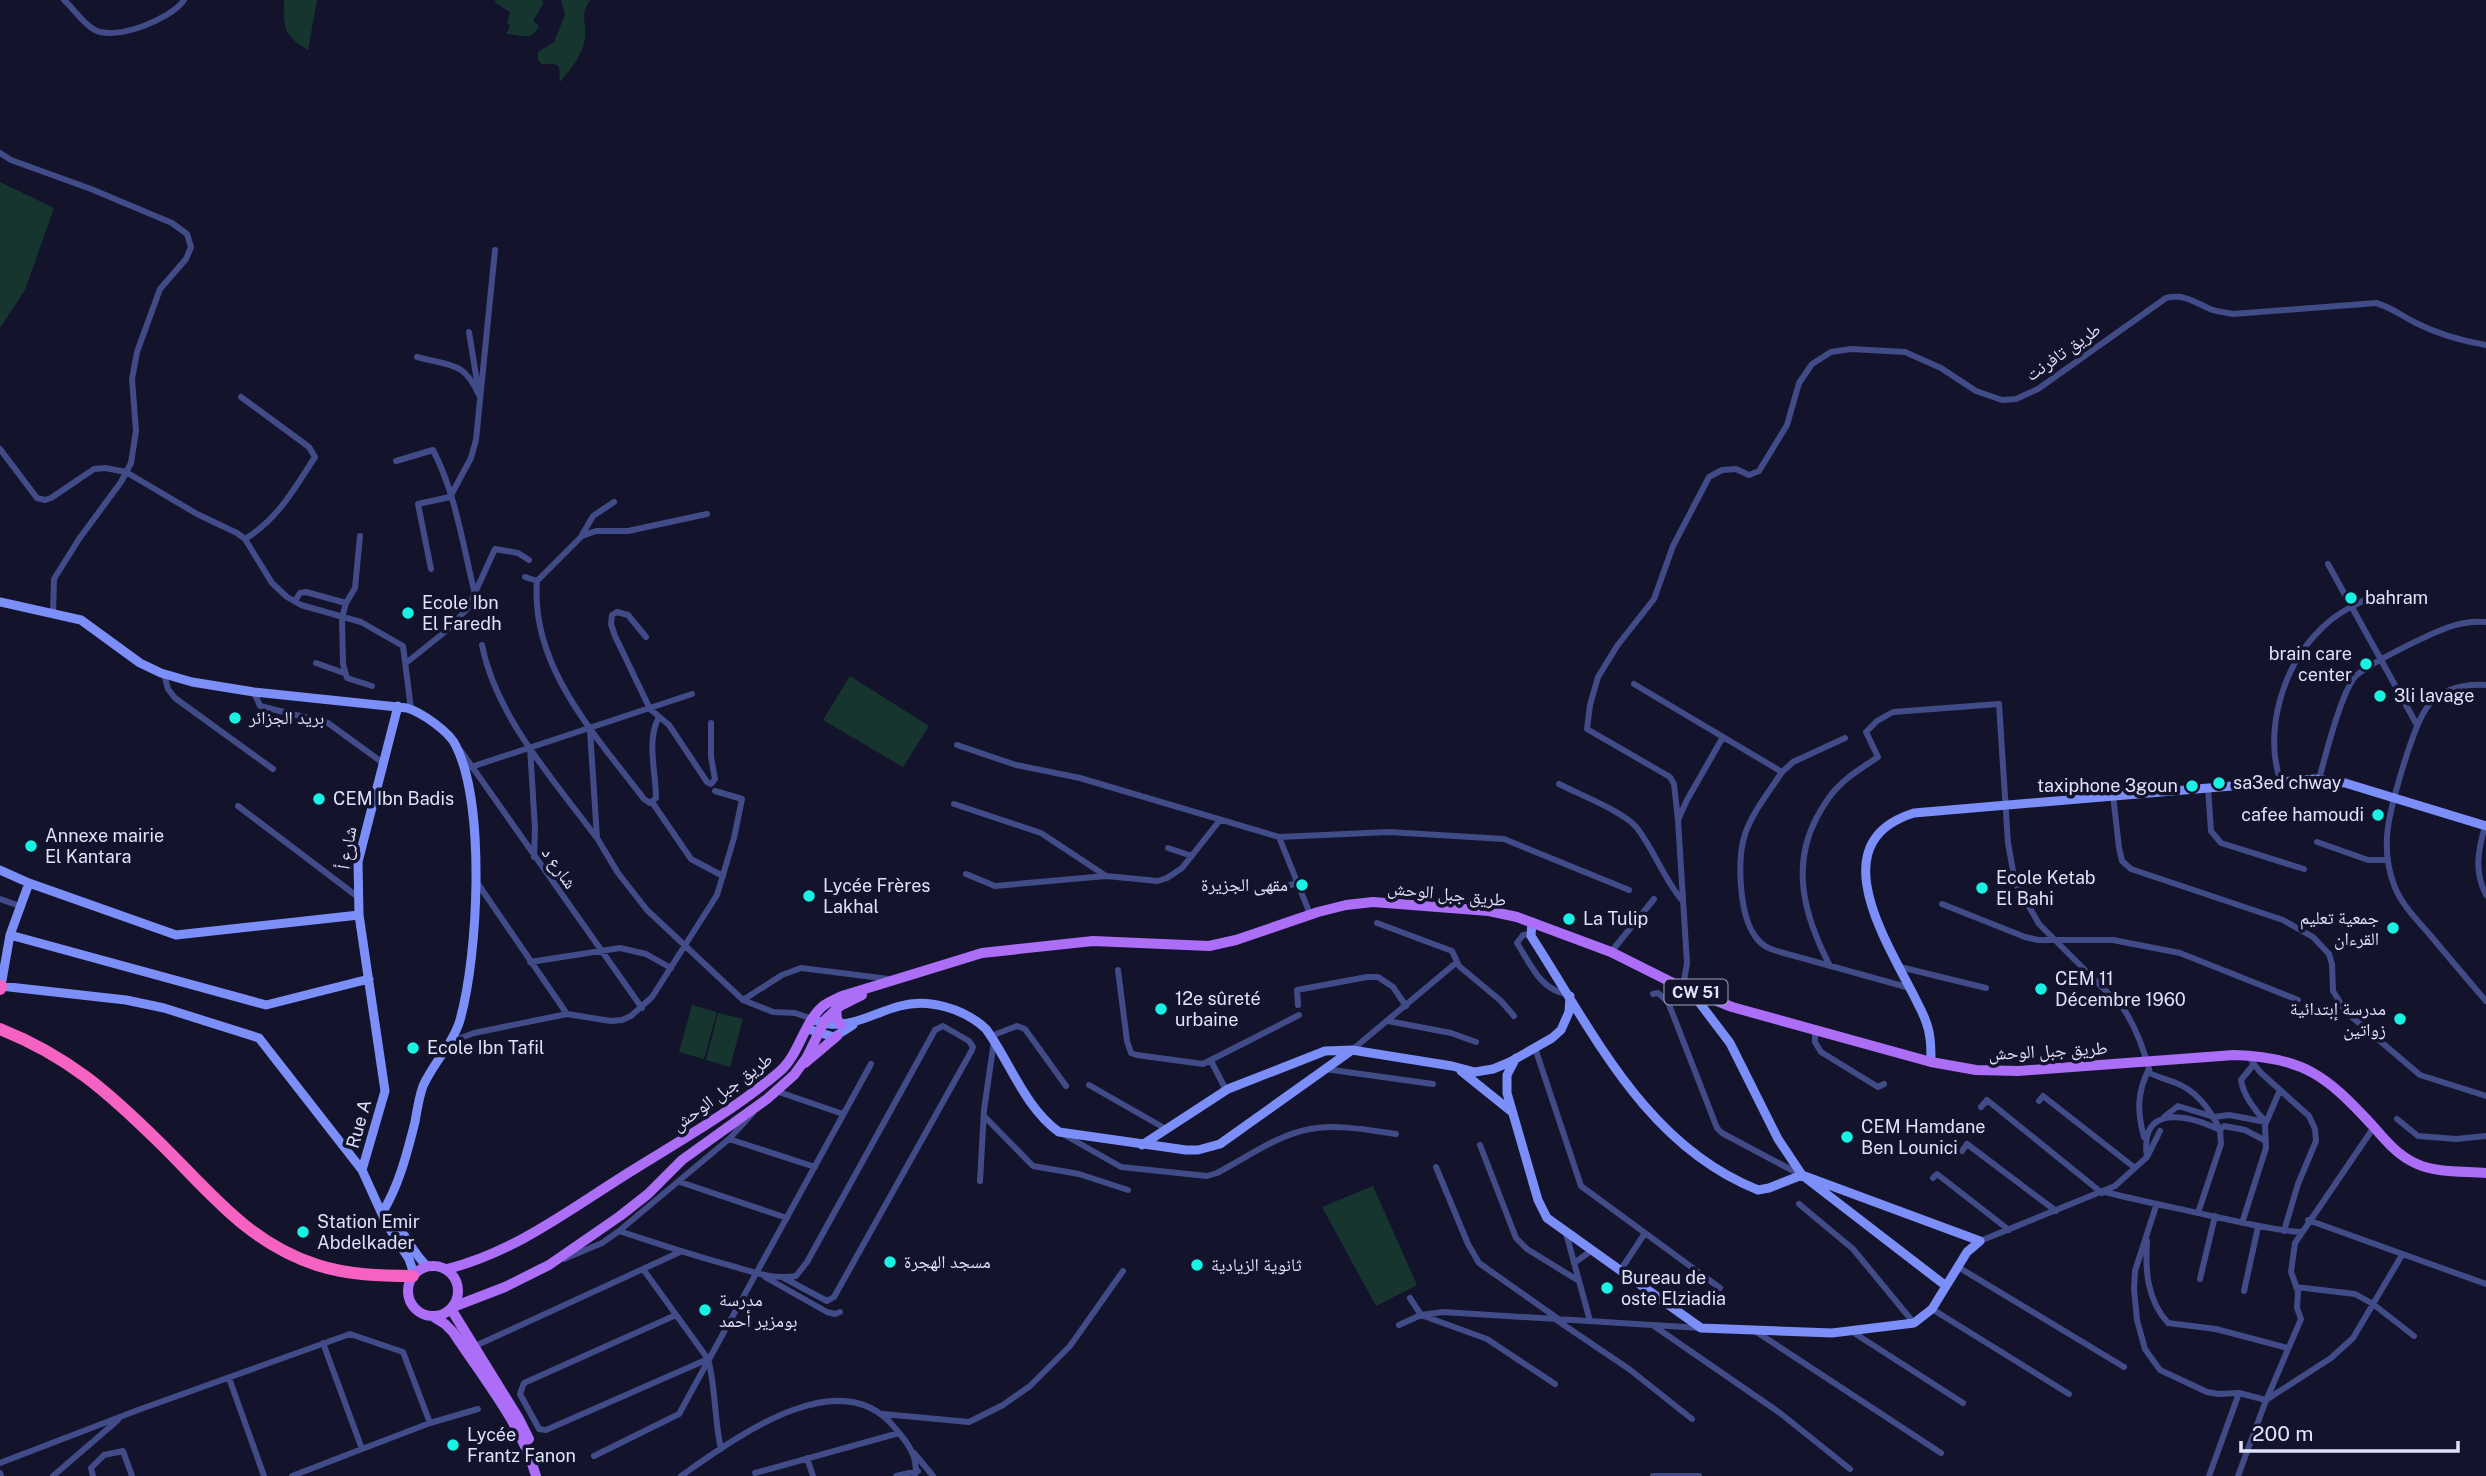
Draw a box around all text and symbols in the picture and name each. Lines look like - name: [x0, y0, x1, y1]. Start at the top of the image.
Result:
- street label: طريق تافرنت: [2021, 318, 2105, 386]
- place label: bahram: [2365, 587, 2428, 608]
- marker: bahram: [2343, 590, 2359, 606]
- place label: Ecole Ibn El Faredh: [422, 592, 502, 634]
- marker: Ecole Ibn El Faredh: [400, 605, 416, 621]
- place label: brain care center: [2269, 643, 2352, 685]
- marker: brain care center: [2358, 656, 2374, 672]
- place label: 3li lavage: [2394, 685, 2474, 706]
- marker: 3li lavage: [2372, 688, 2388, 704]
- place label: بريد الجزائر: [248, 707, 324, 729]
- marker: بريد الجزائر: [227, 710, 243, 726]
- place label: sa3ed chway: [2233, 772, 2342, 793]
- place label: taxiphone 3goun: [2037, 775, 2178, 796]
- marker: sa3ed chway: [2211, 775, 2227, 791]
- marker: taxiphone 3goun: [2184, 778, 2200, 794]
- place label: CEM Ibn Badis: [333, 788, 454, 809]
- marker: CEM Ibn Badis: [311, 791, 327, 807]
- place label: cafee hamoudi: [2241, 804, 2364, 825]
- marker: cafee hamoudi: [2370, 807, 2386, 823]
- place label: Annexe mairie El Kantara: [45, 825, 164, 867]
- street label: شارع أ: [332, 825, 362, 871]
- marker: Annexe mairie El Kantara: [23, 838, 39, 854]
- street label: شارع د: [537, 843, 581, 893]
- place label: Ecole Ketab El Bahi: [1996, 867, 2096, 909]
- place label: مقهى الجزيرة: [1201, 874, 1288, 896]
- place label: Lycée Frères Lakhal: [823, 875, 930, 917]
- marker: مقهى الجزيرة: [1294, 877, 1310, 893]
- street label: طريق جبل الوحش: [1387, 877, 1507, 911]
- marker: Ecole Ketab El Bahi: [1974, 880, 1990, 896]
- marker: Lycée Frères Lakhal: [801, 888, 817, 904]
- place label: جمعية تعليم القرءان: [2300, 907, 2379, 950]
- place label: La Tulip: [1583, 908, 1648, 929]
- marker: La Tulip: [1561, 911, 1577, 927]
- marker: جمعية تعليم القرءان: [2385, 920, 2401, 936]
- place label: CEM 11 Décembre 1960: [2055, 968, 2186, 1010]
- road number: CW 51: [1664, 980, 1728, 1004]
- marker: CEM 11 Décembre 1960: [2033, 981, 2049, 997]
- place label: 12e sûreté urbaine: [1175, 988, 1261, 1030]
- place label: مدرسة إبتدائية زواتين: [2290, 998, 2386, 1041]
- marker: 12e sûreté urbaine: [1153, 1001, 1169, 1017]
- marker: مدرسة إبتدائية زواتين: [2392, 1011, 2408, 1027]
- place label: Ecole Ibn Tafil: [427, 1037, 544, 1058]
- street label: طريق جبل الوحش: [1988, 1037, 2108, 1065]
- marker: Ecole Ibn Tafil: [405, 1040, 421, 1056]
- street label: طريق جبل الوحش: [667, 1048, 777, 1136]
- street label: Rue A: [342, 1097, 376, 1151]
- place label: CEM Hamdane Ben Lounici: [1861, 1116, 1986, 1158]
- marker: CEM Hamdane Ben Lounici: [1839, 1129, 1855, 1145]
- place label: Station Emir Abdelkader: [317, 1211, 420, 1253]
- marker: Station Emir Abdelkader: [295, 1224, 311, 1240]
- place label: مسجد الهجرة: [904, 1251, 991, 1272]
- marker: مسجد الهجرة: [882, 1254, 898, 1270]
- place label: ثانوية الزيادية: [1211, 1254, 1302, 1275]
- marker: ثانوية الزيادية: [1189, 1257, 1205, 1273]
- place label: Bureau de oste Elziadia: [1621, 1267, 1726, 1309]
- marker: Bureau de oste Elziadia: [1599, 1280, 1615, 1296]
- place label: مدرسة بومزير أحمد: [719, 1289, 797, 1332]
- marker: مدرسة بومزير أحمد: [697, 1302, 713, 1318]
- scale bar: [2241, 1410, 2458, 1454]
- text: 200 m: [2252, 1421, 2313, 1446]
- place label: Lycée Frantz Fanon: [467, 1424, 576, 1466]
- marker: Lycée Frantz Fanon: [445, 1437, 461, 1453]

